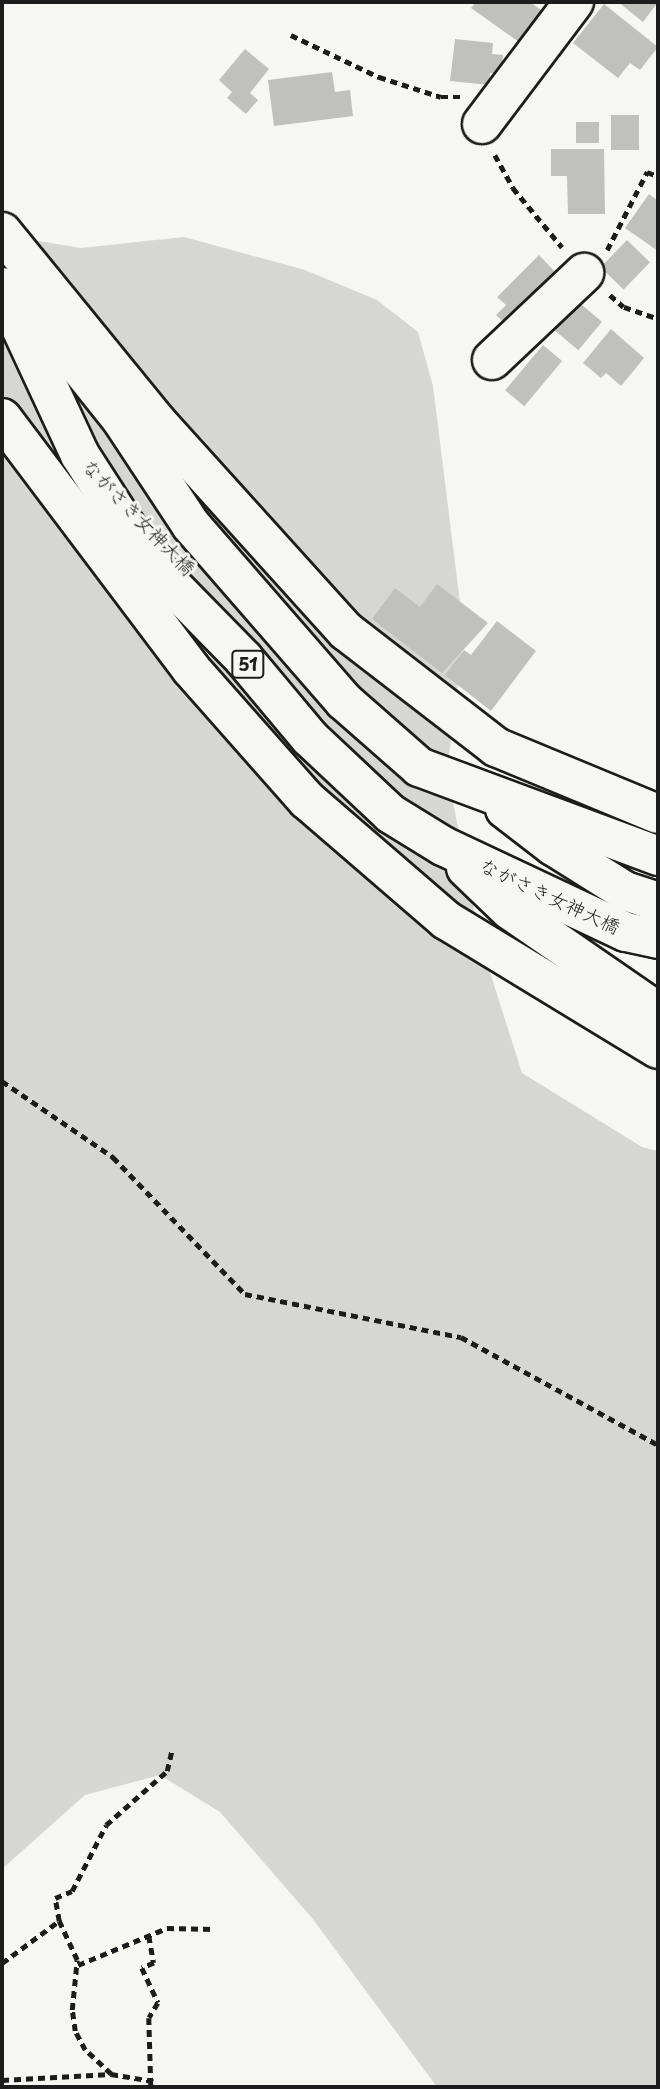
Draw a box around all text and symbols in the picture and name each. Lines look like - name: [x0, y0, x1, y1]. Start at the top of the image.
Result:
- street label: ながさき女神大橋: [78, 454, 200, 580]
- road number: 51: [230, 650, 266, 678]
- street label: ながさき女神大橋: [476, 854, 624, 938]

